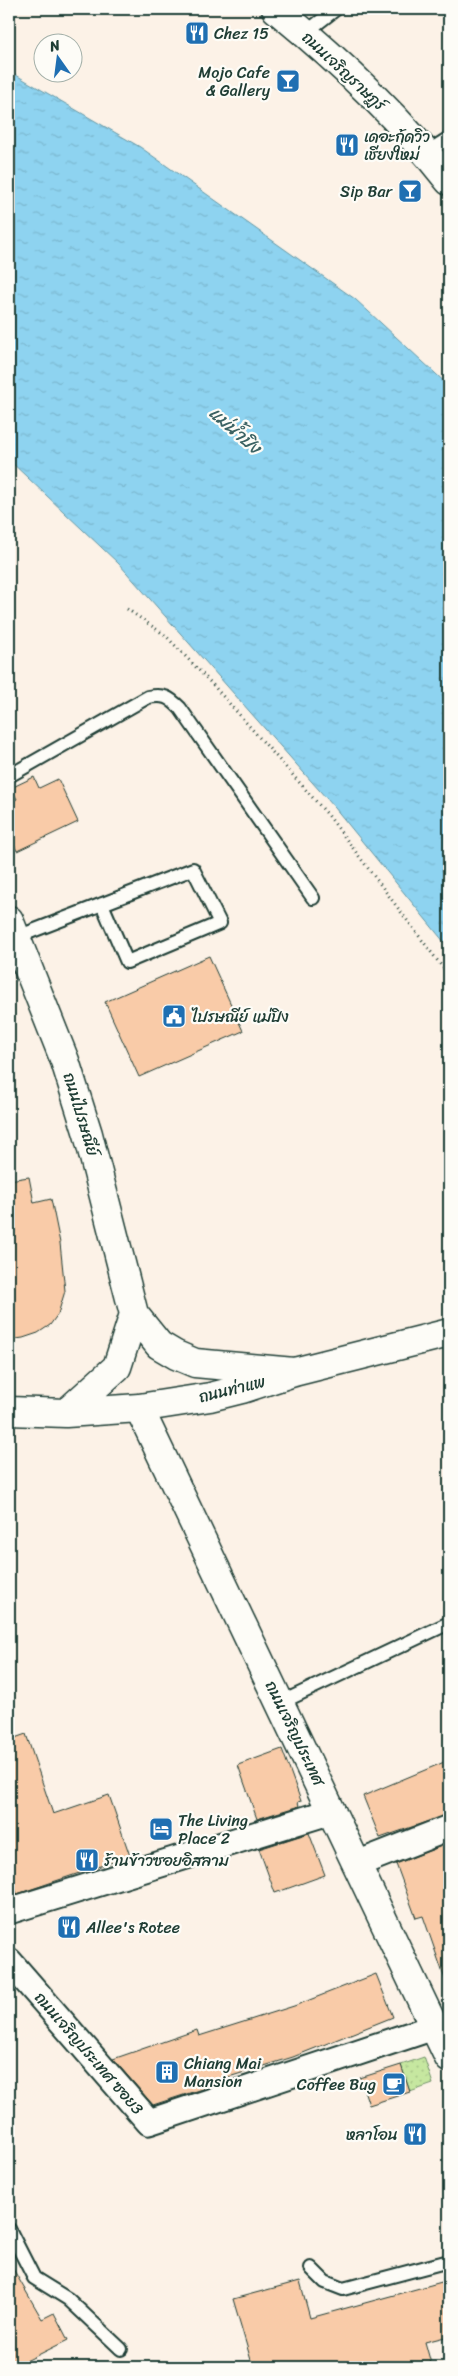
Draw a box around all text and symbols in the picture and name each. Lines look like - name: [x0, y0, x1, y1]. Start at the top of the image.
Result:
- place label: Chez 15: [214, 19, 269, 48]
- restaurant icon: Chez 15: [184, 20, 210, 46]
- street label: ถนนเจริญราษฎร์: [295, 24, 395, 120]
- north arrow: [32, 32, 82, 82]
- text: N: [46, 32, 63, 59]
- place label: Mojo Cafe & Gallery: [198, 58, 271, 105]
- bar icon: Mojo Cafe & Gallery: [275, 68, 301, 94]
- place label: เดอะกู้ดวิว เชียงใหม่: [364, 122, 430, 169]
- restaurant icon: เดอะกู้ดวิว เชียงใหม่: [334, 132, 360, 158]
- place label: Sip Bar: [340, 177, 393, 206]
- bar icon: Sip Bar: [397, 178, 423, 204]
- water label: แม่น้ำปิง: [202, 398, 270, 464]
- place label: ไปรษณีย์ แม่ปิง: [191, 1002, 289, 1031]
- public building icon: ไปรษณีย์ แม่ปิง: [161, 1003, 187, 1029]
- street label: ถนนไปรษณีย์: [55, 1069, 108, 1162]
- street label: ถนนท่าแพ: [195, 1367, 269, 1411]
- street label: ถนนเจริญประเทศ: [257, 1675, 334, 1793]
- place label: The Living Place 2: [178, 1806, 248, 1853]
- hotel icon: The Living Place 2: [148, 1816, 174, 1842]
- place label: ร้านข้าวซอยอิสลาม: [104, 1846, 229, 1875]
- restaurant icon: ร้านข้าวซอยอิสลาม: [74, 1847, 100, 1873]
- place label: Allee's Rotee: [85, 1913, 180, 1942]
- restaurant icon: Allee's Rotee: [56, 1914, 82, 1940]
- street label: ถนนเจริญประเทศ ซอย3: [27, 1985, 151, 2122]
- place label: Chiang Mai Mansion: [184, 2049, 262, 2096]
- building icon: Chiang Mai Mansion: [154, 2059, 180, 2085]
- place label: Coffee Bug: [297, 2070, 376, 2099]
- cafe icon: Coffee Bug: [381, 2071, 407, 2097]
- place label: หลาโอน: [346, 2120, 398, 2149]
- restaurant icon: หลาโอน: [402, 2121, 428, 2147]

